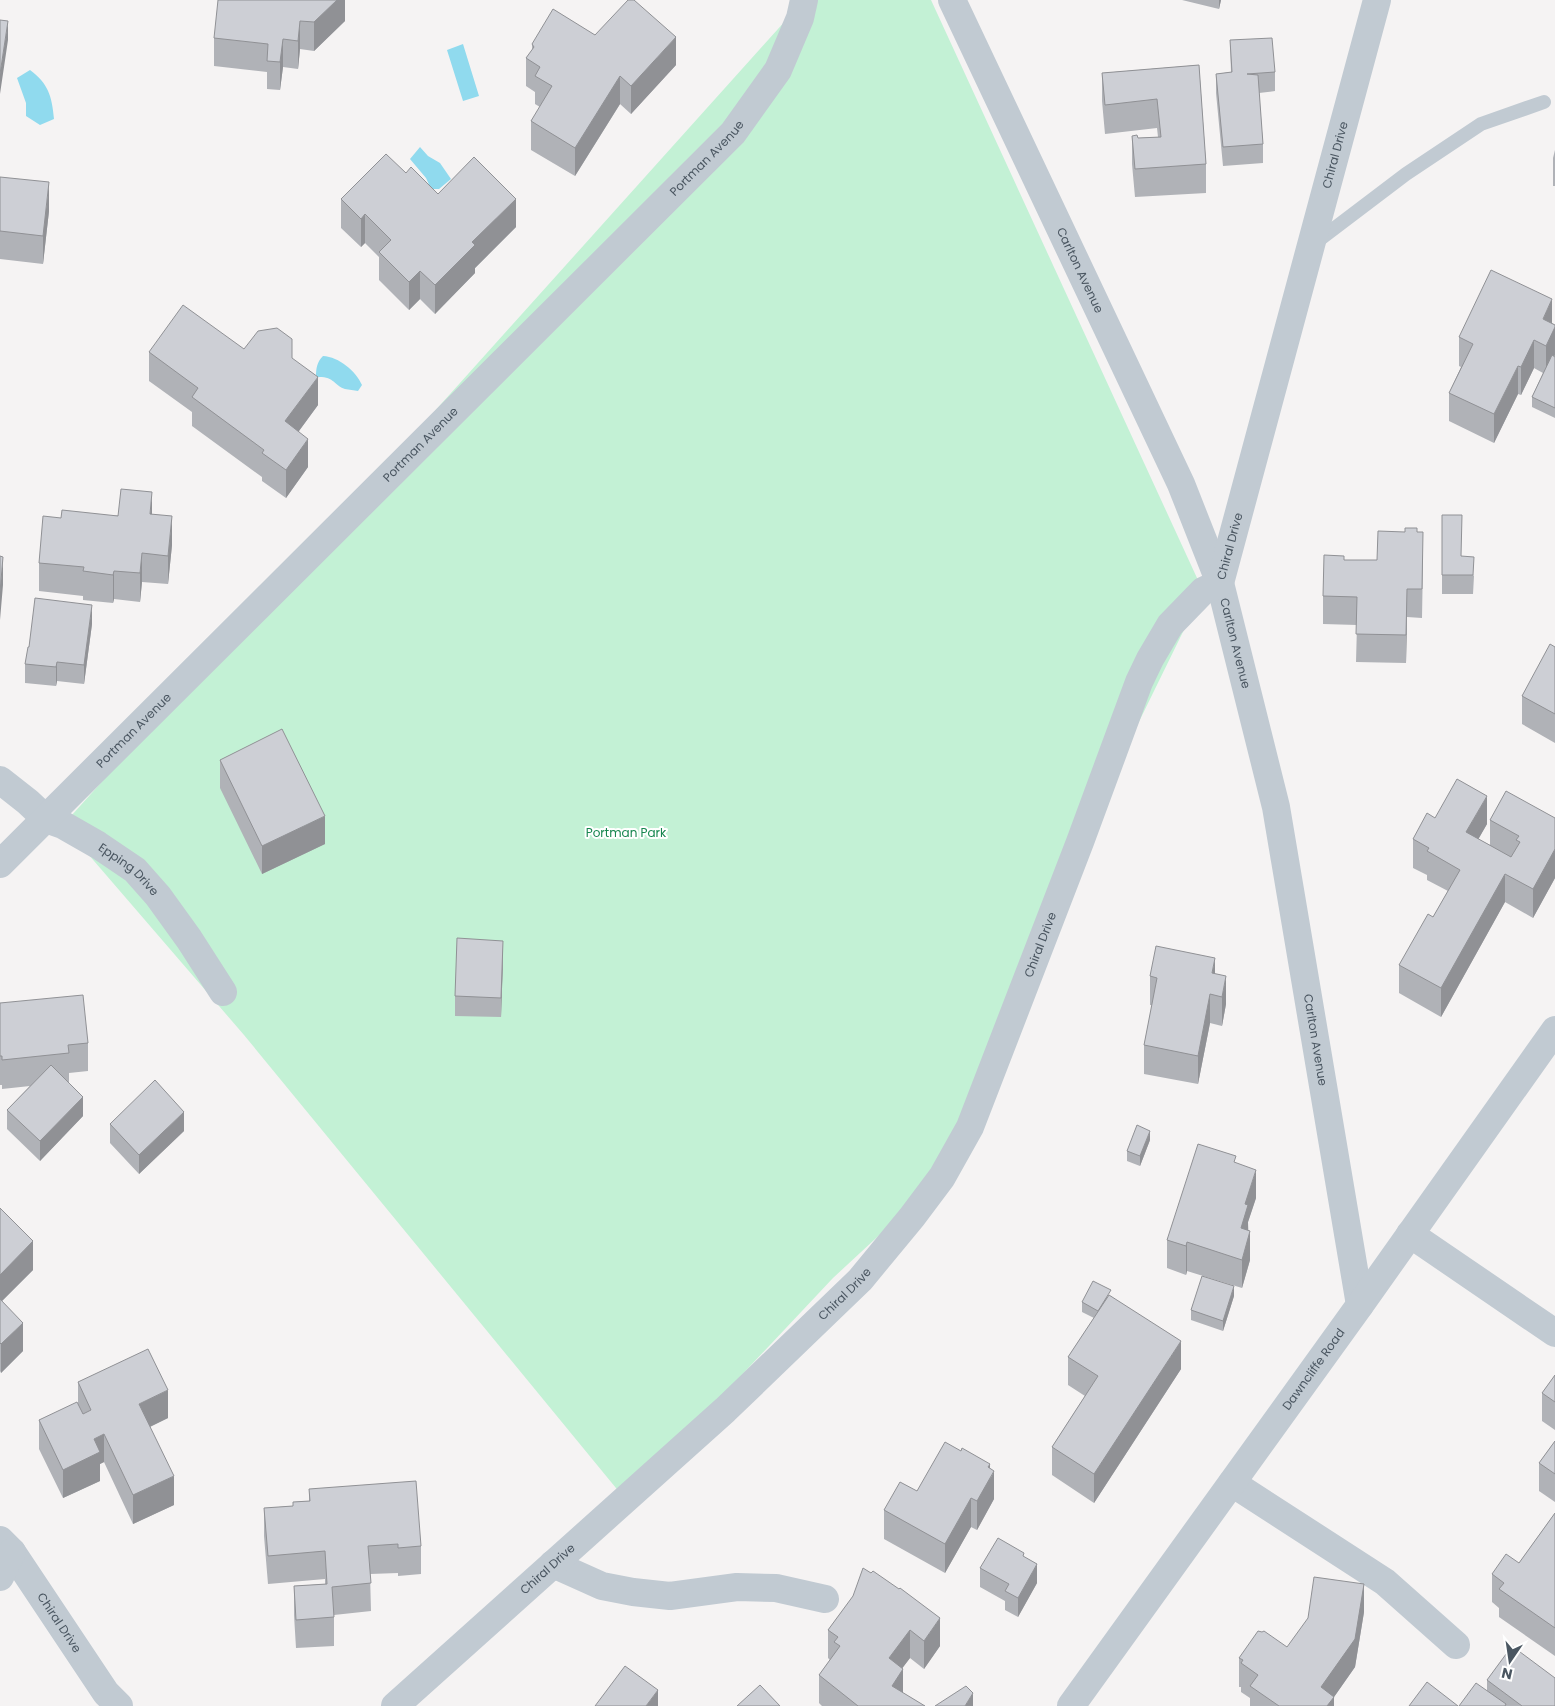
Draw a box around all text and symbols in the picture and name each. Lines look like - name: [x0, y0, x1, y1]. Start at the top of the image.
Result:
- street label: Portman Avenue: [666, 117, 748, 200]
- street label: Chiral Drive: [1318, 120, 1352, 190]
- street label: Carlton Avenue: [1053, 224, 1108, 316]
- street label: Portman Avenue: [379, 403, 462, 486]
- street label: Chiral Drive: [1212, 511, 1247, 581]
- street label: Carlton Avenue: [1216, 596, 1255, 690]
- street label: Portman Avenue: [92, 689, 175, 772]
- park label: Portman Park: [586, 824, 667, 841]
- street label: Epping Drive: [95, 839, 163, 899]
- street label: Chiral Drive: [1020, 909, 1060, 980]
- street label: Carlton Avenue: [1300, 993, 1332, 1087]
- street label: Chiral Drive: [814, 1264, 875, 1324]
- street label: Dawncliffe Road: [1278, 1325, 1349, 1413]
- street label: Chiral Drive: [516, 1539, 579, 1598]
- street label: Chiral Drive: [33, 1589, 86, 1656]
- north arrow: [1485, 1636, 1535, 1686]
- text: N: [1500, 1663, 1514, 1685]

